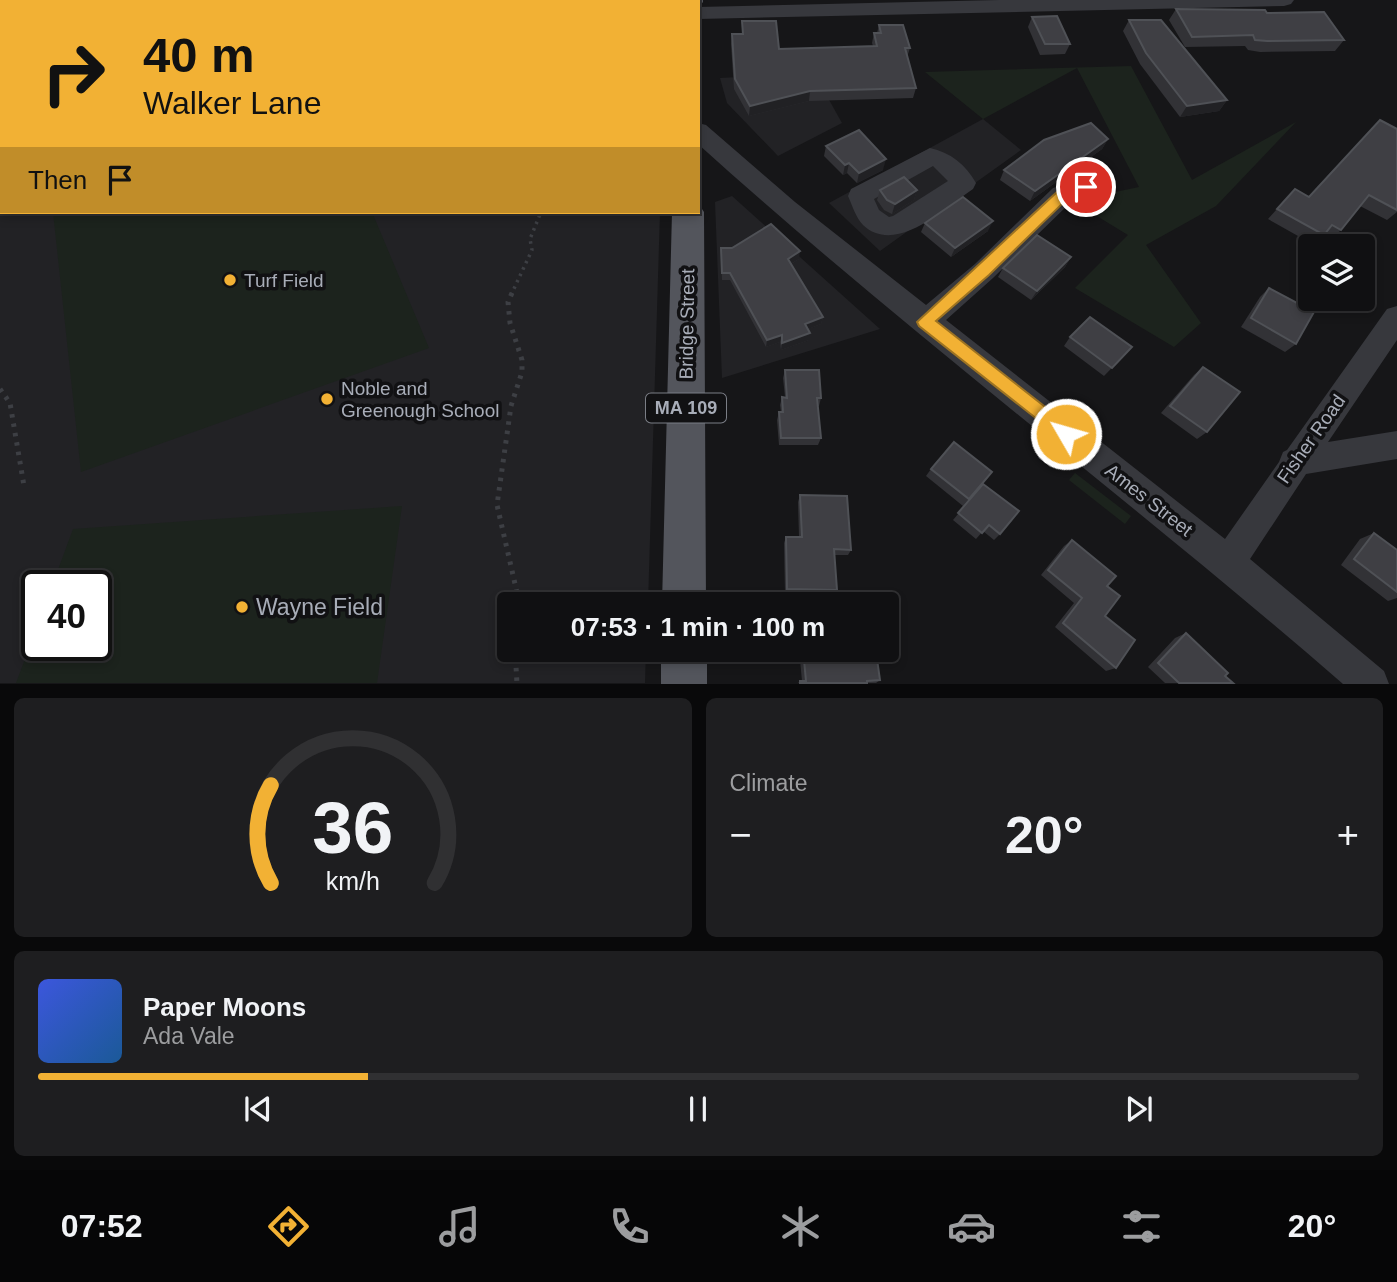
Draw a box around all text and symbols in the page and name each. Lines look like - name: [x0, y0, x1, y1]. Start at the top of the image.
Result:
- icon: right: [28, 28, 119, 119]
- text: 40 m: [143, 28, 255, 82]
- text: Walker Lane: [143, 85, 321, 121]
- pin: [1056, 157, 1116, 217]
- icon: arrive: [101, 161, 139, 199]
- text: Then: [28, 165, 87, 195]
- icon: arrive: [1067, 168, 1105, 206]
- map controls: [1298, 234, 1375, 311]
- button: layers: [1298, 234, 1375, 311]
- street label: Bridge Street: [676, 268, 698, 380]
- place label: Turf Field: [244, 270, 324, 291]
- marker: Turf Field: [222, 272, 238, 288]
- place label: Noble and Greenough School: [341, 378, 499, 421]
- marker: Noble and Greenough School: [319, 391, 335, 407]
- street label: Fisher Road: [1273, 391, 1349, 487]
- road number: MA 109: [646, 394, 726, 422]
- position arrow: [1029, 397, 1103, 471]
- street label: Ames Street: [1101, 460, 1197, 541]
- speed limit sign: 40: [21, 570, 112, 661]
- place label: Wayne Field: [256, 594, 383, 620]
- marker: Wayne Field: [234, 599, 250, 615]
- text: 07:53 · 1 min · 100 m: [571, 612, 825, 642]
- text: Climate: [730, 770, 807, 796]
- text: 36: [312, 788, 393, 869]
- text: 20°: [1005, 806, 1084, 864]
- text: −: [730, 814, 752, 856]
- text: +: [1337, 814, 1359, 856]
- text: km/h: [326, 867, 380, 895]
- text: Paper Moons: [143, 992, 306, 1022]
- text: Ada Vale: [143, 1023, 235, 1049]
- icon: previous: [239, 1090, 277, 1128]
- icon: pause: [679, 1090, 717, 1128]
- icon: next: [1120, 1090, 1158, 1128]
- icon: directions: [264, 1202, 313, 1251]
- icon: music: [435, 1202, 484, 1251]
- icon: phone: [605, 1202, 654, 1251]
- icon: climate: [776, 1202, 825, 1251]
- icon: car: [947, 1202, 996, 1251]
- icon: filters: [1117, 1202, 1166, 1251]
- text: 07:52: [61, 1208, 143, 1244]
- text: 20°: [1288, 1208, 1336, 1244]

